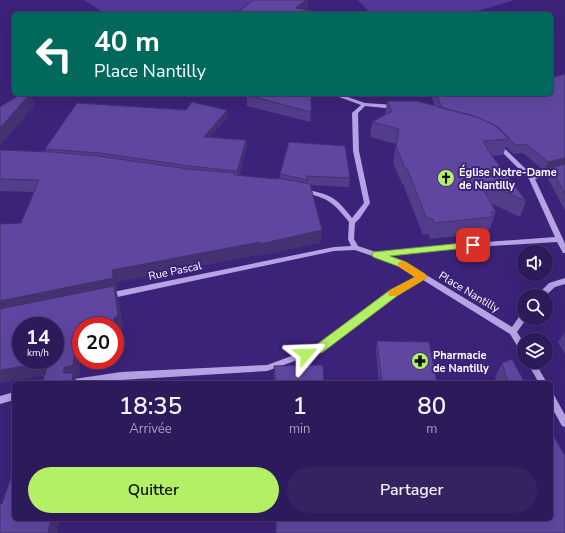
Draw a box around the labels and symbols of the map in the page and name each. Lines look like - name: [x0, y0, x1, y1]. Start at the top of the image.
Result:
- place label: Église Notre-Dame de Nantilly: [459, 164, 557, 193]
- church icon: Église Notre-Dame de Nantilly: [436, 168, 456, 188]
- pin: [456, 228, 490, 262]
- street label: Rue Pascal: [147, 258, 204, 284]
- street label: Place Nantilly: [436, 268, 502, 316]
- speed limit sign: 20: [72, 317, 124, 369]
- position arrow: [285, 333, 327, 375]
- place label: Pharmacie de Nantilly: [433, 348, 489, 376]
- pharmacy icon: Pharmacie de Nantilly: [410, 351, 430, 371]

